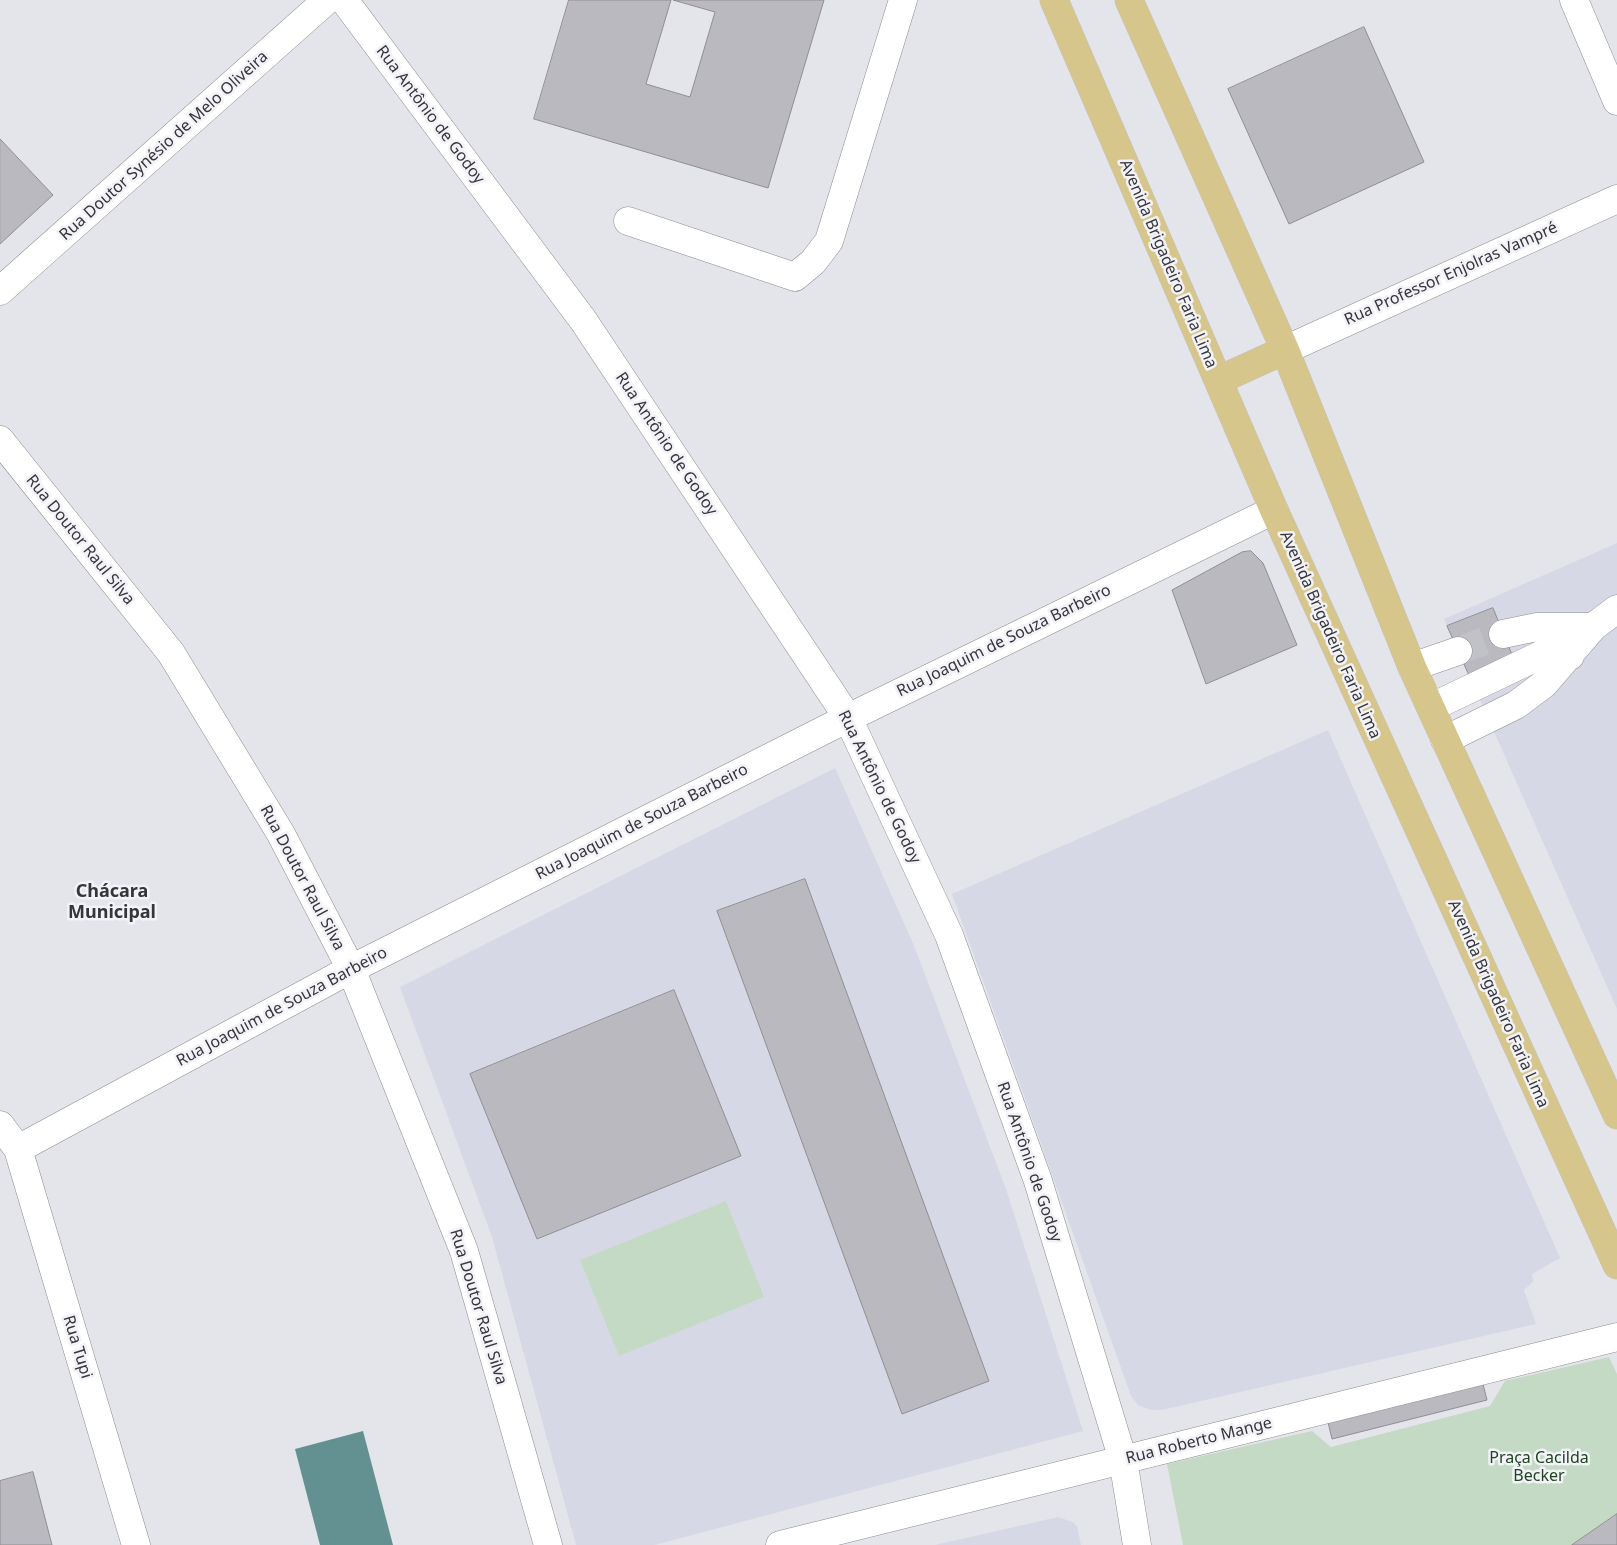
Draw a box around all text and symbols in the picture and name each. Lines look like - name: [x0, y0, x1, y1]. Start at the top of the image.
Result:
- street label: Rua Antônio de Godoy: [372, 42, 488, 188]
- street label: Rua Doutor Synésio de Melo Oliveira: [56, 47, 272, 245]
- street label: Avenida Brigadeiro Faria Lima: [1115, 157, 1221, 371]
- street label: Rua Professor Enjolras Vampré: [1342, 218, 1560, 330]
- street label: Rua Antônio de Godoy: [611, 369, 721, 519]
- street label: Rua Doutor Raul Silva: [22, 471, 138, 609]
- street label: Avenida Brigadeiro Faria Lima: [1275, 528, 1385, 742]
- street label: Rua Joaquim de Souza Barbeiro: [894, 581, 1114, 701]
- street label: Rua Antônio de Godoy: [834, 707, 924, 867]
- street label: Rua Joaquim de Souza Barbeiro: [533, 760, 751, 884]
- street label: Rua Doutor Raul Silva: [256, 802, 348, 954]
- district label: Chácara Municipal: [68, 881, 156, 924]
- street label: Avenida Brigadeiro Faria Lima: [1443, 897, 1553, 1111]
- street label: Rua Joaquim de Souza Barbeiro: [173, 943, 391, 1071]
- street label: Rua Antônio de Godoy: [993, 1079, 1065, 1245]
- street label: Rua Doutor Raul Silva: [445, 1227, 511, 1387]
- street label: Rua Tupi: [58, 1313, 96, 1381]
- street label: Rua Roberto Mange: [1124, 1414, 1274, 1468]
- park label: Praça Cacilda Becker: [1489, 1448, 1589, 1486]

